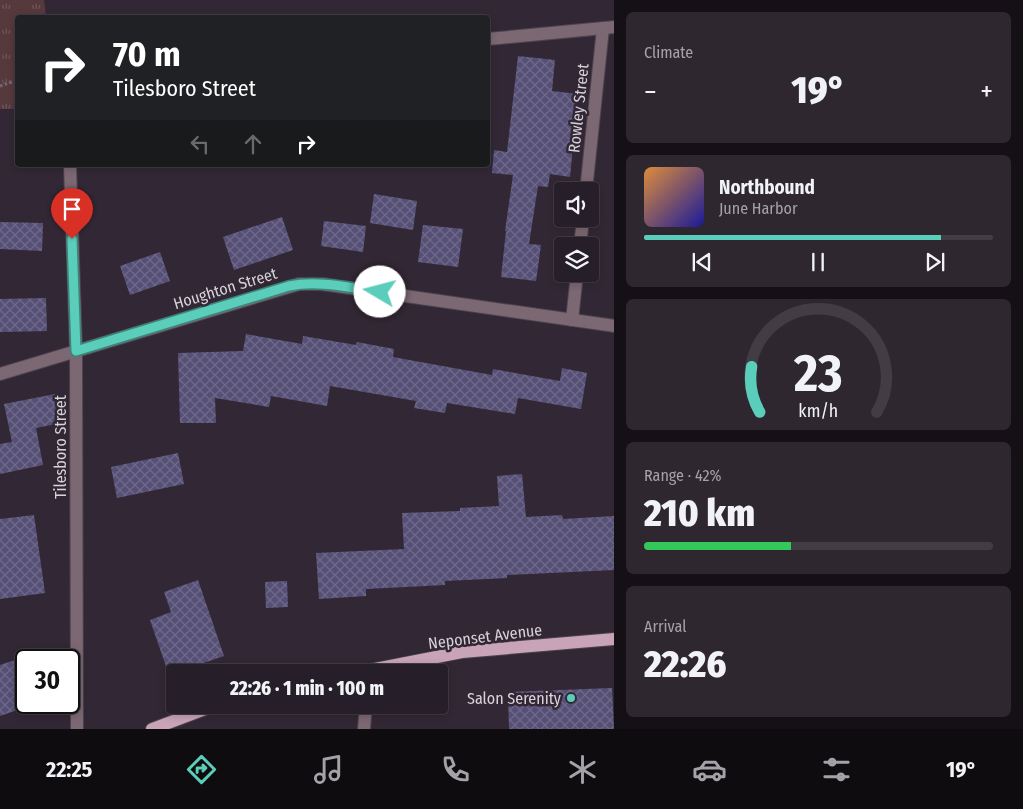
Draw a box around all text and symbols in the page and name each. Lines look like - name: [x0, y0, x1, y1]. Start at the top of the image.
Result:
- text: 70 m: [113, 33, 181, 75]
- icon: right: [30, 35, 95, 100]
- text: Climate: [644, 43, 693, 62]
- street label: Rowley Street: [564, 62, 593, 154]
- text: 19°: [791, 67, 846, 113]
- text: Tilesboro Street: [113, 75, 256, 102]
- text: −: [644, 75, 657, 108]
- text: +: [980, 75, 993, 108]
- icon: left: [186, 130, 214, 158]
- icon: ahead: [239, 130, 267, 158]
- icon: right: [292, 130, 320, 158]
- text: Northbound: [719, 176, 815, 199]
- map controls: [554, 182, 599, 282]
- button: sound: [554, 182, 599, 227]
- pin: [51, 188, 93, 239]
- icon: arrive: [58, 195, 86, 223]
- text: June Harbor: [719, 199, 797, 218]
- button: layers: [554, 237, 599, 282]
- icon: previous: [688, 248, 716, 276]
- icon: pause: [804, 248, 832, 276]
- icon: next: [921, 248, 949, 276]
- street label: Houghton Street: [171, 263, 280, 313]
- position arrow: [353, 265, 405, 317]
- text: 23: [793, 342, 843, 405]
- street label: Tilesboro Street: [51, 394, 70, 499]
- text: km/h: [799, 400, 838, 422]
- text: Range · 42%: [644, 466, 721, 485]
- text: 210 km: [644, 490, 755, 536]
- text: Arrival: [644, 617, 686, 636]
- street label: Neponset Avenue: [427, 620, 543, 653]
- text: 22:26: [644, 641, 727, 687]
- speed limit sign: 30: [15, 649, 80, 714]
- text: 22:26 · 1 min · 100 m: [230, 677, 384, 700]
- place label: Salon Serenity: [467, 689, 562, 708]
- marker: Salon Serenity: [565, 692, 577, 704]
- icon: directions: [184, 752, 219, 787]
- icon: music: [311, 752, 346, 787]
- icon: phone: [438, 752, 473, 787]
- icon: climate: [565, 752, 600, 787]
- icon: car: [692, 752, 727, 787]
- icon: filters: [819, 752, 854, 787]
- text: 22:25: [46, 756, 92, 783]
- text: 19°: [946, 756, 977, 783]

